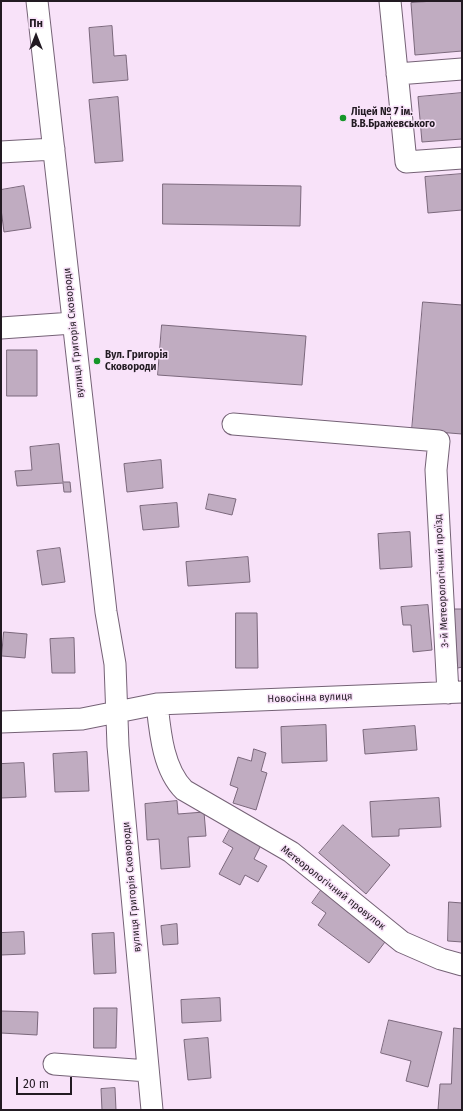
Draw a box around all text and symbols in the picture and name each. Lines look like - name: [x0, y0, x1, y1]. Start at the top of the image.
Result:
- north arrow: [16, 16, 56, 56]
- text: Пн: [29, 17, 43, 30]
- place label: Ліцей № 7 ім. В.В.Бражевського: [351, 106, 435, 130]
- marker: Ліцей № 7 ім. В.В.Бражевського: [338, 113, 348, 123]
- street label: вулиця Григорія Сковороди: [61, 267, 87, 399]
- place label: Вул. Григорія Сковороди: [105, 349, 168, 372]
- marker: Вул. Григорія Сковороди: [92, 356, 102, 366]
- street label: 3-й Метеорологічний проїзд: [433, 514, 451, 648]
- street label: Новосінна вулиця: [267, 691, 353, 705]
- street label: вулиця Григорія Сковороди: [120, 821, 144, 953]
- street label: Метеорологічний провулок: [278, 843, 388, 933]
- scale bar: [18, 1069, 74, 1095]
- text: 20 m: [23, 1077, 49, 1091]

